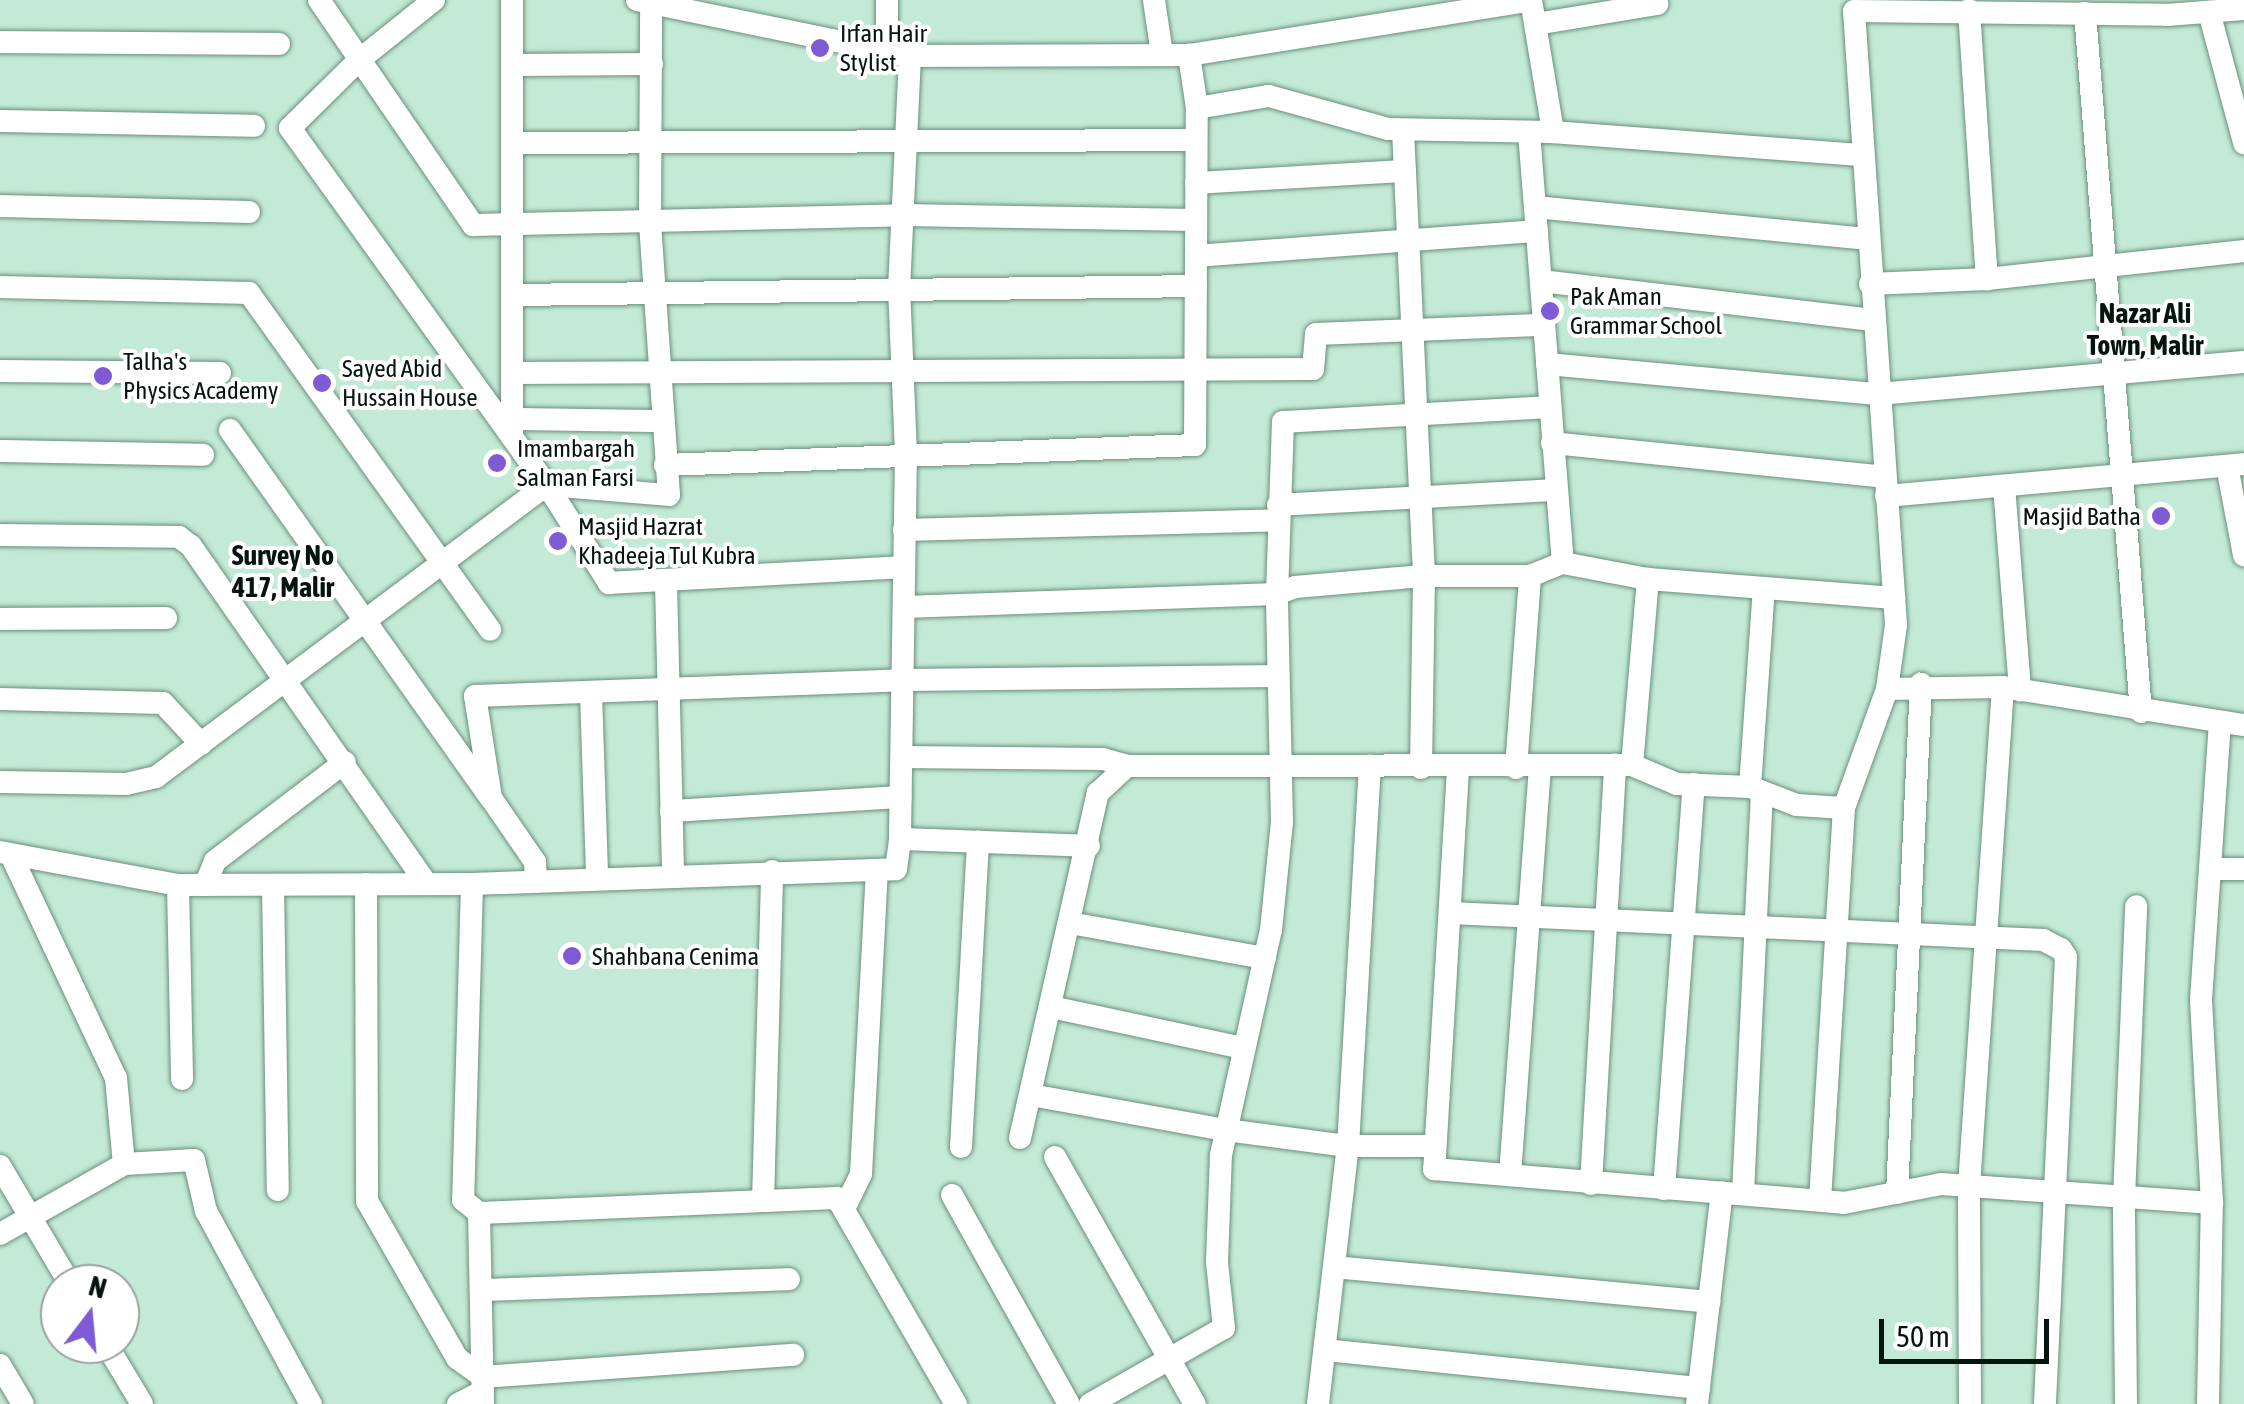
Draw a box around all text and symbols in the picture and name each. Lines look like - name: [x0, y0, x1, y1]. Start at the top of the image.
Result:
- place label: Irfan Hair Stylist: [840, 19, 927, 78]
- marker: Irfan Hair Stylist: [809, 37, 831, 59]
- place label: Pak Aman Grammar School: [1570, 282, 1722, 341]
- district label: Nazar Ali Town, Malir: [2087, 296, 2203, 362]
- marker: Pak Aman Grammar School: [1539, 300, 1561, 322]
- place label: Talha's Physics Academy: [123, 347, 278, 406]
- place label: Sayed Abid Hussain House: [342, 354, 478, 413]
- marker: Talha's Physics Academy: [92, 365, 114, 387]
- marker: Sayed Abid Hussain House: [311, 372, 333, 394]
- place label: Imambargah Salman Farsi: [517, 434, 635, 493]
- marker: Imambargah Salman Farsi: [486, 452, 508, 474]
- place label: Masjid Batha: [2023, 501, 2141, 531]
- marker: Masjid Batha: [2150, 505, 2172, 527]
- place label: Masjid Hazrat Khadeeja Tul Kubra: [578, 512, 755, 571]
- marker: Masjid Hazrat Khadeeja Tul Kubra: [547, 530, 569, 552]
- district label: Survey No 417, Malir: [232, 538, 334, 604]
- place label: Shahbana Cenima: [592, 941, 759, 971]
- marker: Shahbana Cenima: [561, 945, 583, 967]
- north arrow: [40, 1264, 140, 1364]
- text: N: [85, 1269, 110, 1305]
- scale bar: [1884, 1299, 2054, 1361]
- text: 50 m: [1896, 1319, 1950, 1353]

